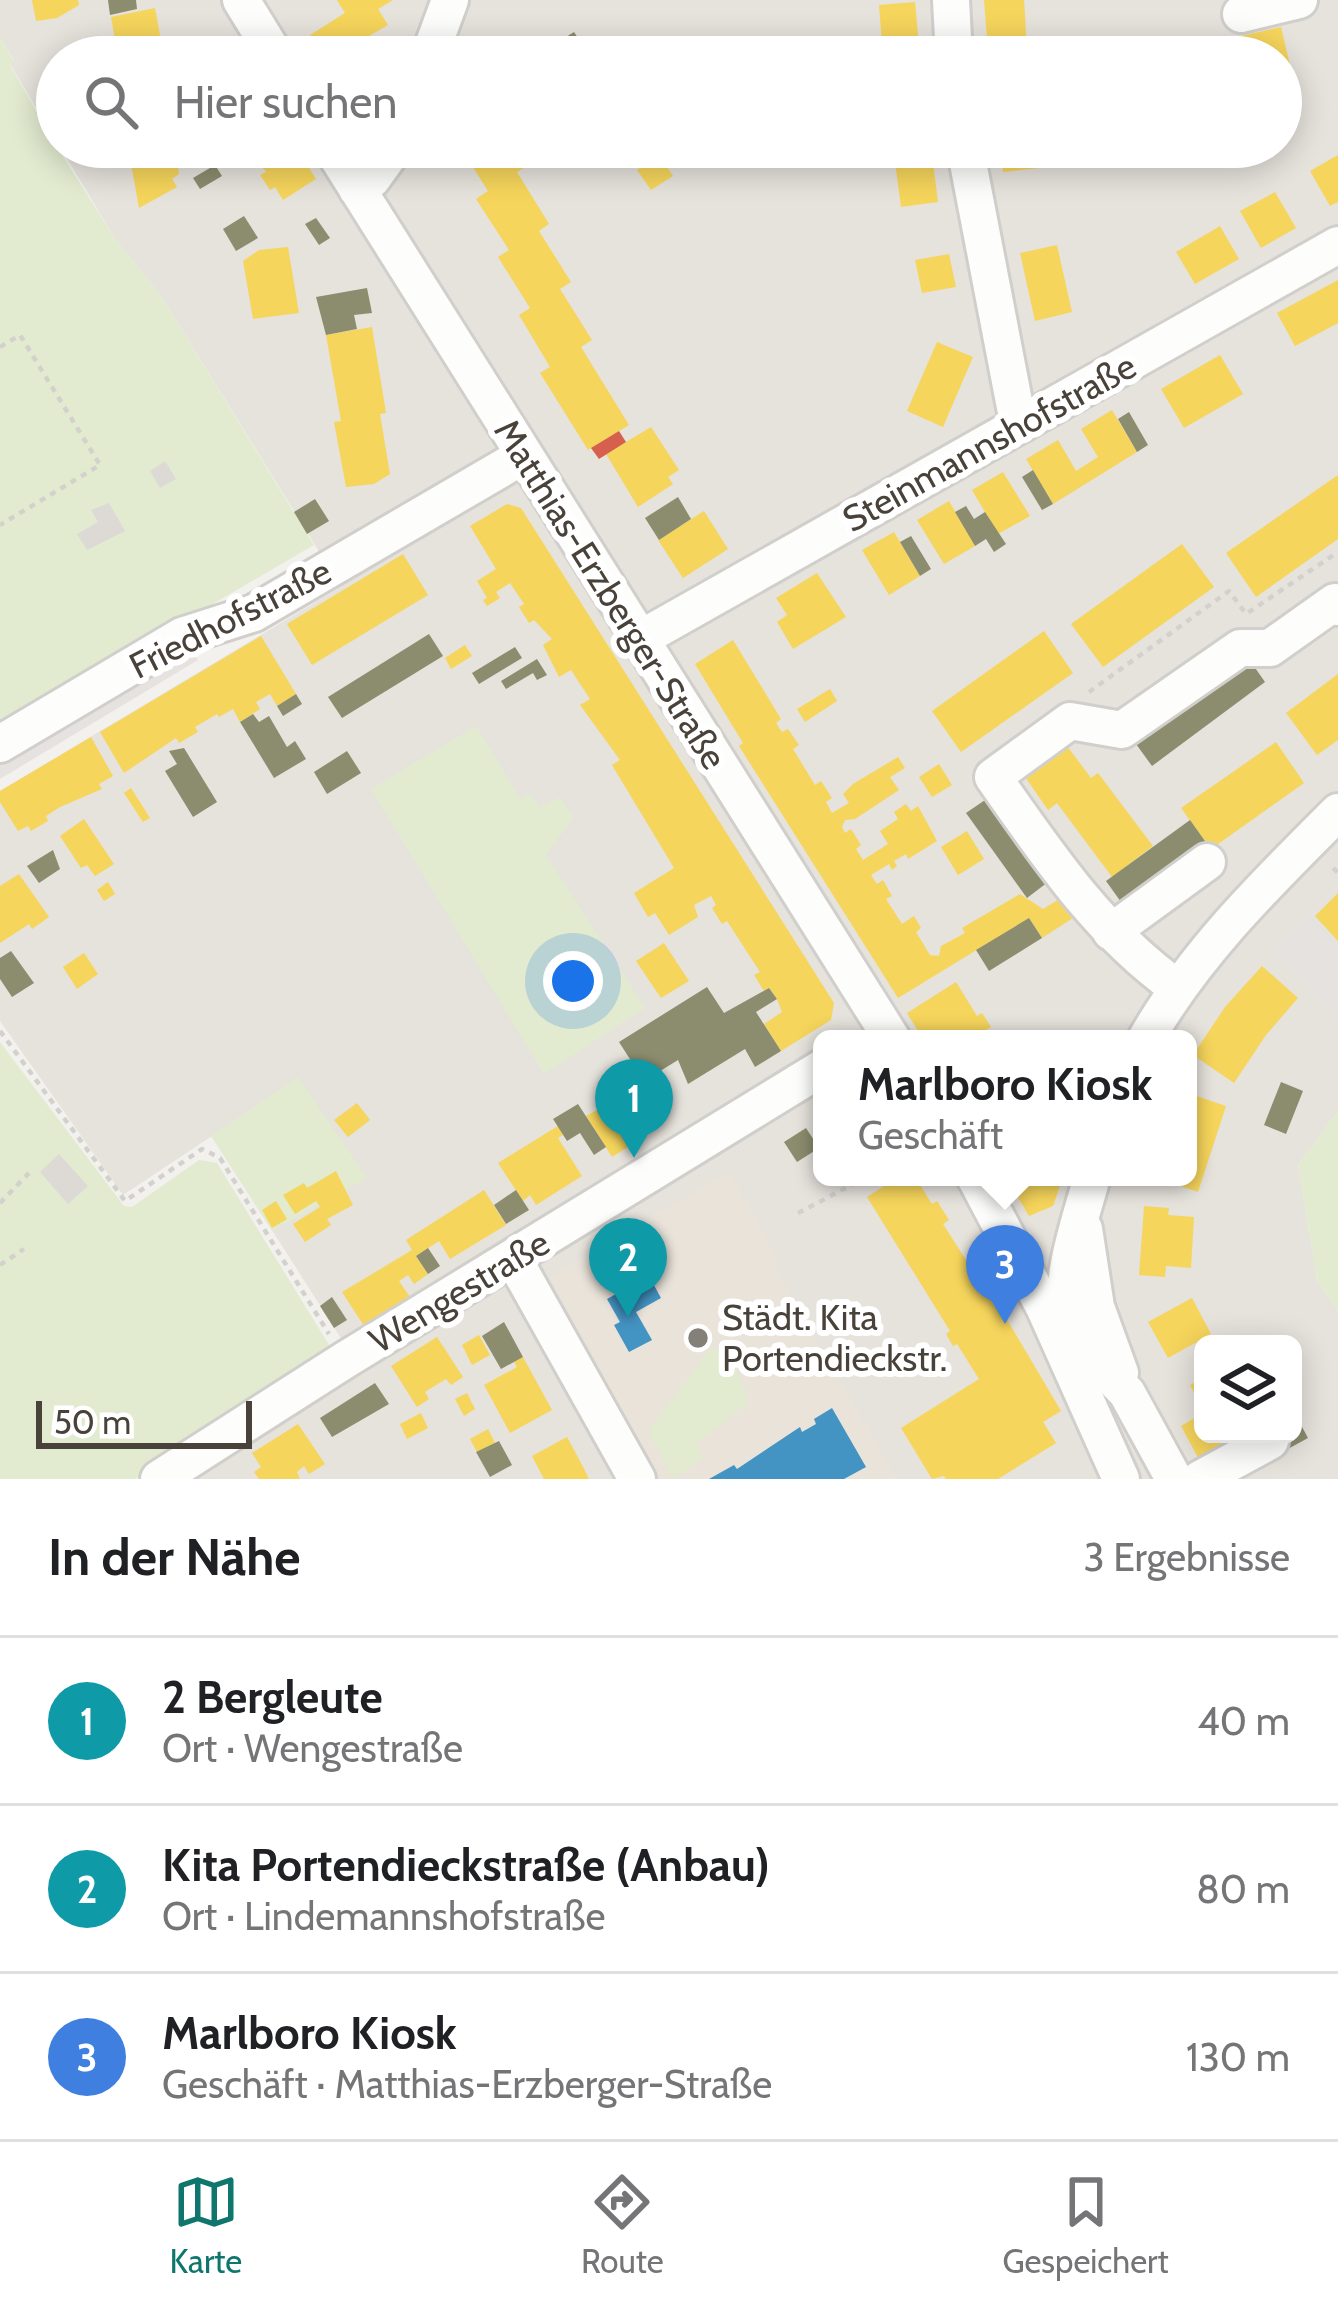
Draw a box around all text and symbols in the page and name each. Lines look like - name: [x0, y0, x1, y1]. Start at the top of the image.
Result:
- search box: [36, 36, 1302, 168]
- icon: search: [78, 69, 144, 135]
- text: Hier suchen: [174, 75, 398, 129]
- street label: Steinmannshofstraße: [835, 343, 1143, 541]
- street label: Matthias-Erzberger-Straße: [485, 411, 737, 777]
- street label: Friedhofstraße: [122, 548, 338, 688]
- your location: [543, 951, 603, 1011]
- popup: [813, 1030, 1197, 1186]
- text: Marlboro Kiosk: [858, 1057, 1152, 1111]
- pin: 1: [595, 1059, 673, 1158]
- text: Geschäft: [858, 1111, 1003, 1159]
- pin: 2: [589, 1218, 667, 1317]
- street label: Wengestraße: [361, 1220, 557, 1362]
- pin: 3: [966, 1225, 1044, 1324]
- place label: Städt. Kita Portendieckstr.: [722, 1295, 947, 1380]
- marker: Städt. Kita Portendieckstr.: [685, 1325, 711, 1351]
- map controls: [1194, 1335, 1302, 1443]
- button: layers: [1194, 1335, 1302, 1443]
- scale bar: [36, 1395, 252, 1448]
- text: 50 m: [54, 1402, 131, 1442]
- text: In der Nähe: [48, 1526, 301, 1588]
- text: 3 Ergebnisse: [1083, 1533, 1290, 1581]
- text: 2 Bergleute: [162, 1670, 383, 1724]
- text: 1: [80, 1697, 94, 1745]
- text: 40 m: [1197, 1697, 1290, 1745]
- text: Ort · Wengestraße: [162, 1724, 463, 1772]
- text: Kita Portendieckstraße (Anbau): [162, 1838, 770, 1892]
- text: 2: [77, 1865, 97, 1913]
- text: 80 m: [1196, 1865, 1290, 1913]
- text: Ort · Lindemannshofstraße: [162, 1892, 606, 1940]
- text: Marlboro Kiosk: [162, 2006, 457, 2060]
- text: 3: [76, 2033, 98, 2081]
- text: 130 m: [1186, 2033, 1290, 2081]
- text: Geschäft · Matthias-Erzberger-Straße: [162, 2060, 772, 2108]
- tab: Karte: [169, 2169, 242, 2281]
- tab: Route: [581, 2169, 664, 2281]
- tab: Gespeichert: [1002, 2169, 1169, 2281]

